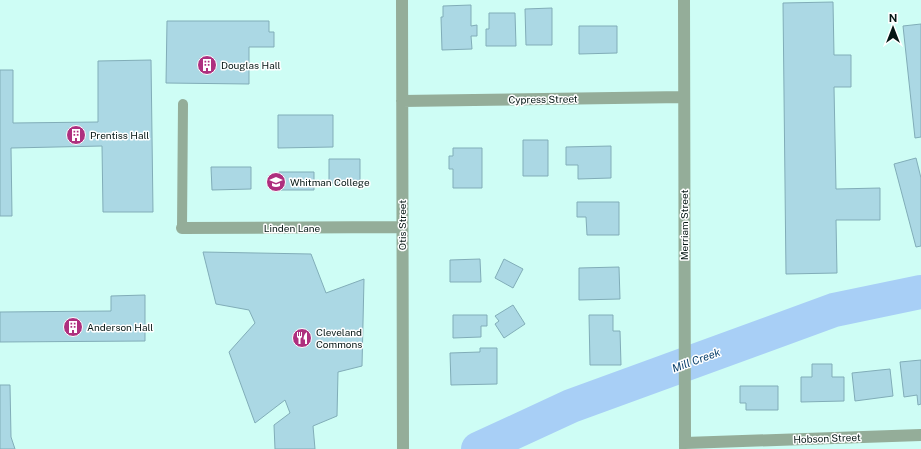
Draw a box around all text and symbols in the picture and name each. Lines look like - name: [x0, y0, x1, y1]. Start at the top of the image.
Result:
- north arrow: [873, 8, 913, 48]
- text: N: [889, 12, 897, 24]
- building icon: Douglas Hall: [196, 54, 218, 76]
- place label: Douglas Hall: [221, 59, 281, 71]
- street label: Cypress Street: [508, 92, 578, 106]
- building icon: Prentiss Hall: [65, 124, 87, 146]
- place label: Prentiss Hall: [90, 129, 149, 141]
- school or university icon: Whitman College: [265, 171, 287, 193]
- place label: Whitman College: [290, 176, 370, 188]
- street label: Merriam Street: [678, 190, 690, 260]
- street label: Otis Street: [396, 200, 408, 250]
- street label: Linden Lane: [264, 222, 321, 234]
- building icon: Anderson Hall: [62, 316, 84, 338]
- place label: Anderson Hall: [87, 321, 153, 333]
- place label: Cleveland Commons: [316, 326, 362, 350]
- restaurant icon: Cleveland Commons: [291, 327, 313, 349]
- water label: Mill Creek: [670, 346, 722, 374]
- street label: Hobson Street: [793, 431, 861, 445]

